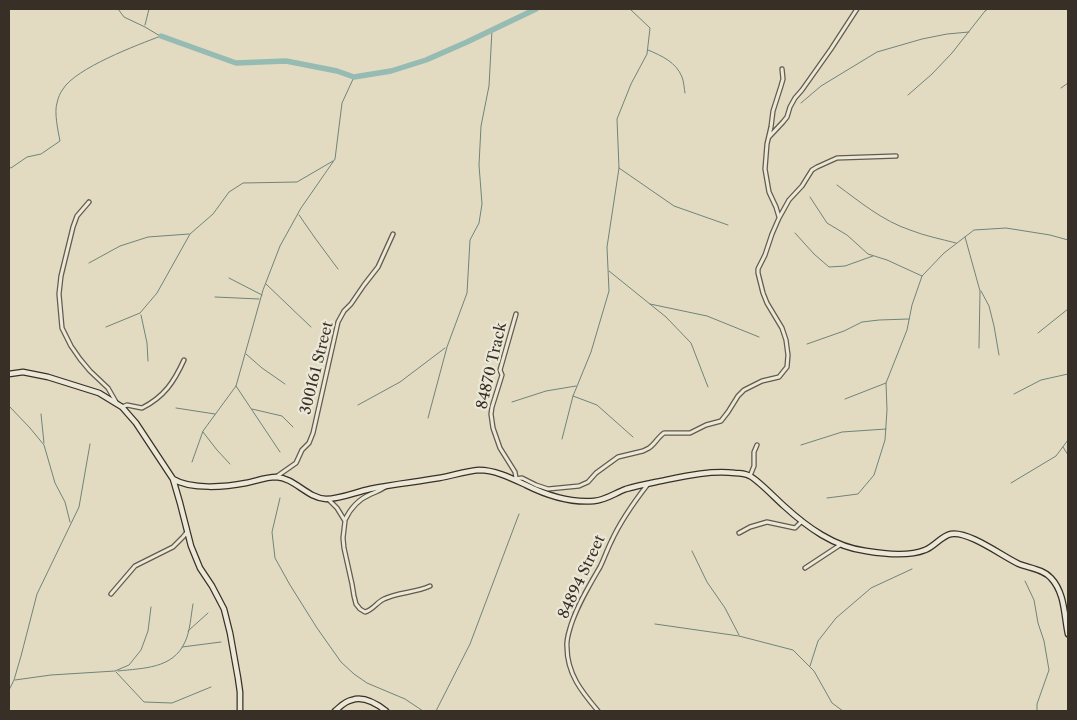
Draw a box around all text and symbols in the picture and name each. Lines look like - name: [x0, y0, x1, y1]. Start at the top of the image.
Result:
- street label: 300161 Street: [297, 320, 337, 416]
- street label: 84870 Track: [473, 321, 511, 411]
- street label: 84894 Street: [555, 532, 609, 622]

